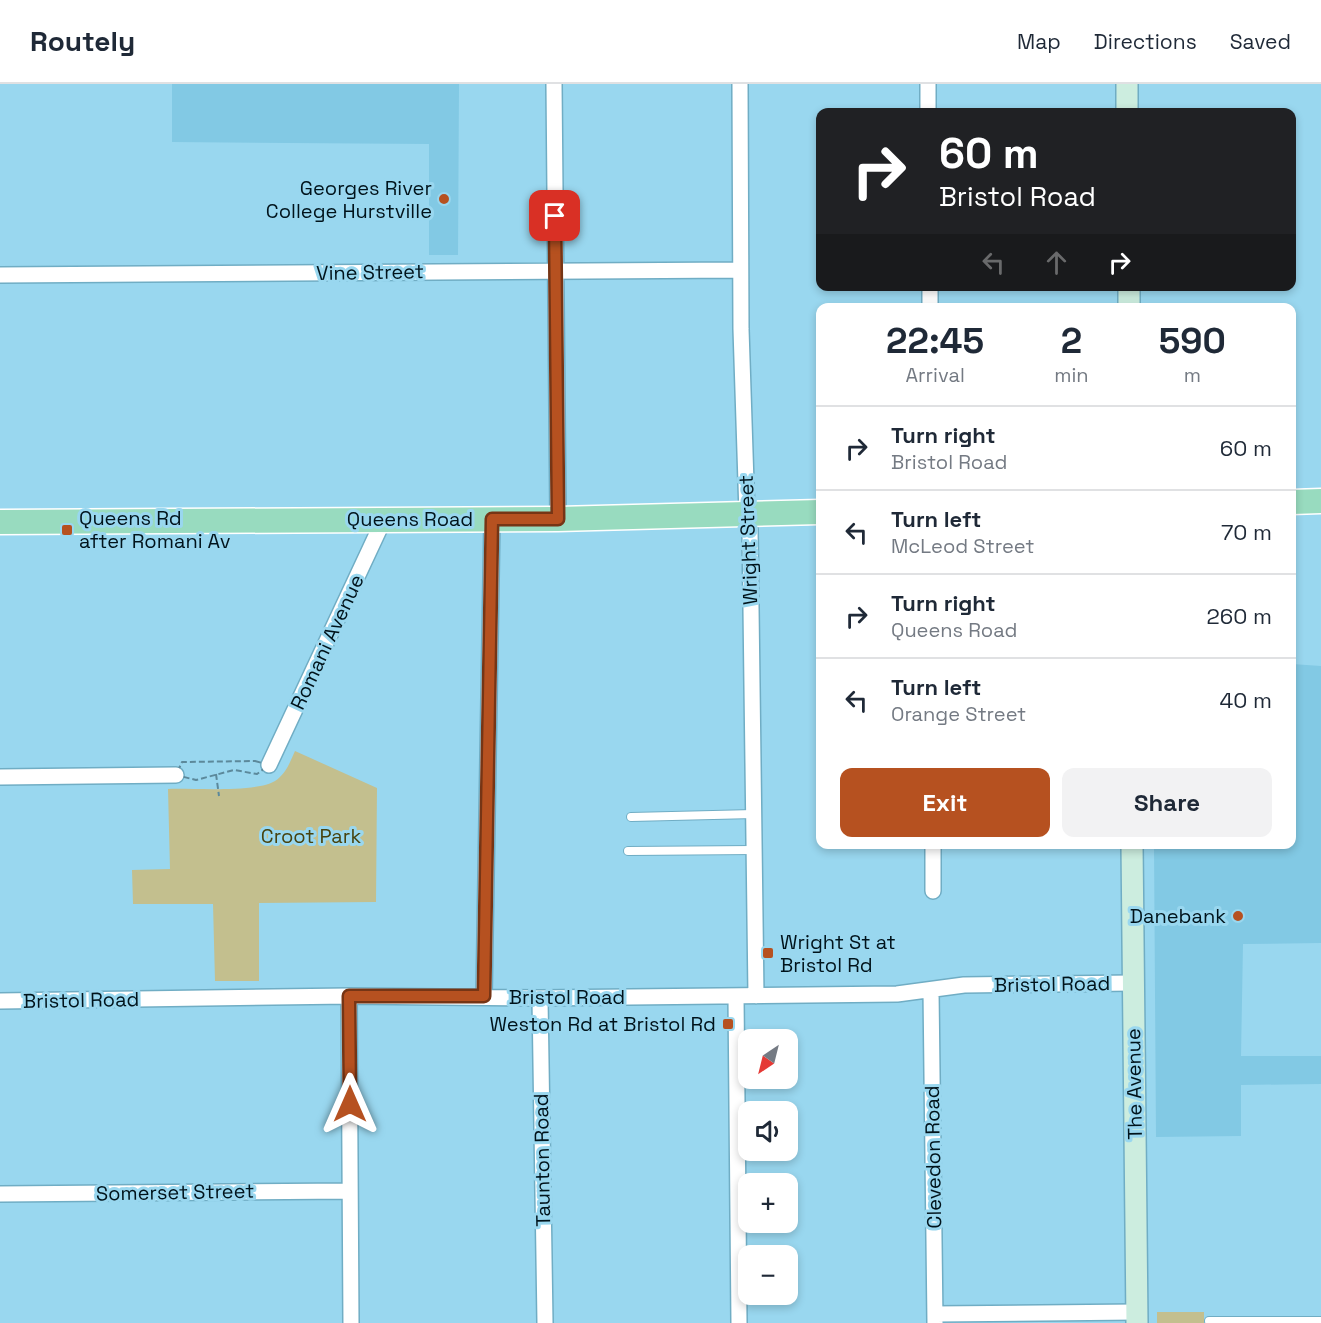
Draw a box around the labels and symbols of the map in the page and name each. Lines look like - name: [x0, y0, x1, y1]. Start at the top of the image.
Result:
- place label: Georges River College Hurstville: [266, 175, 432, 224]
- pin: [529, 190, 580, 241]
- marker: Georges River College Hurstville: [437, 192, 451, 206]
- street label: Vine Street: [316, 258, 424, 286]
- street label: Wright Street: [733, 475, 763, 605]
- place label: Queens Rd after Romani Av: [79, 505, 231, 554]
- street label: Queens Road: [347, 506, 473, 532]
- marker: Queens Rd after Romani Av: [60, 523, 74, 537]
- street label: Romani Avenue: [284, 570, 370, 714]
- park label: Croot Park: [261, 823, 361, 849]
- place label: Danebank: [1130, 903, 1226, 929]
- marker: Danebank: [1231, 909, 1245, 923]
- place label: Wright St at Bristol Rd: [780, 929, 896, 978]
- marker: Wright St at Bristol Rd: [761, 946, 775, 960]
- street label: Bristol Road: [994, 970, 1110, 998]
- street label: Bristol Road: [509, 984, 625, 1010]
- street label: Bristol Road: [23, 986, 139, 1014]
- place label: Weston Rd at Bristol Rd: [489, 1011, 716, 1037]
- marker: Weston Rd at Bristol Rd: [721, 1017, 735, 1031]
- street label: The Avenue: [1120, 1028, 1148, 1140]
- north arrow: [738, 1029, 798, 1089]
- position arrow: [318, 1072, 382, 1136]
- street label: Clevedon Road: [919, 1085, 947, 1229]
- street label: Taunton Road: [528, 1093, 556, 1227]
- street label: Somerset Street: [96, 1178, 254, 1206]

